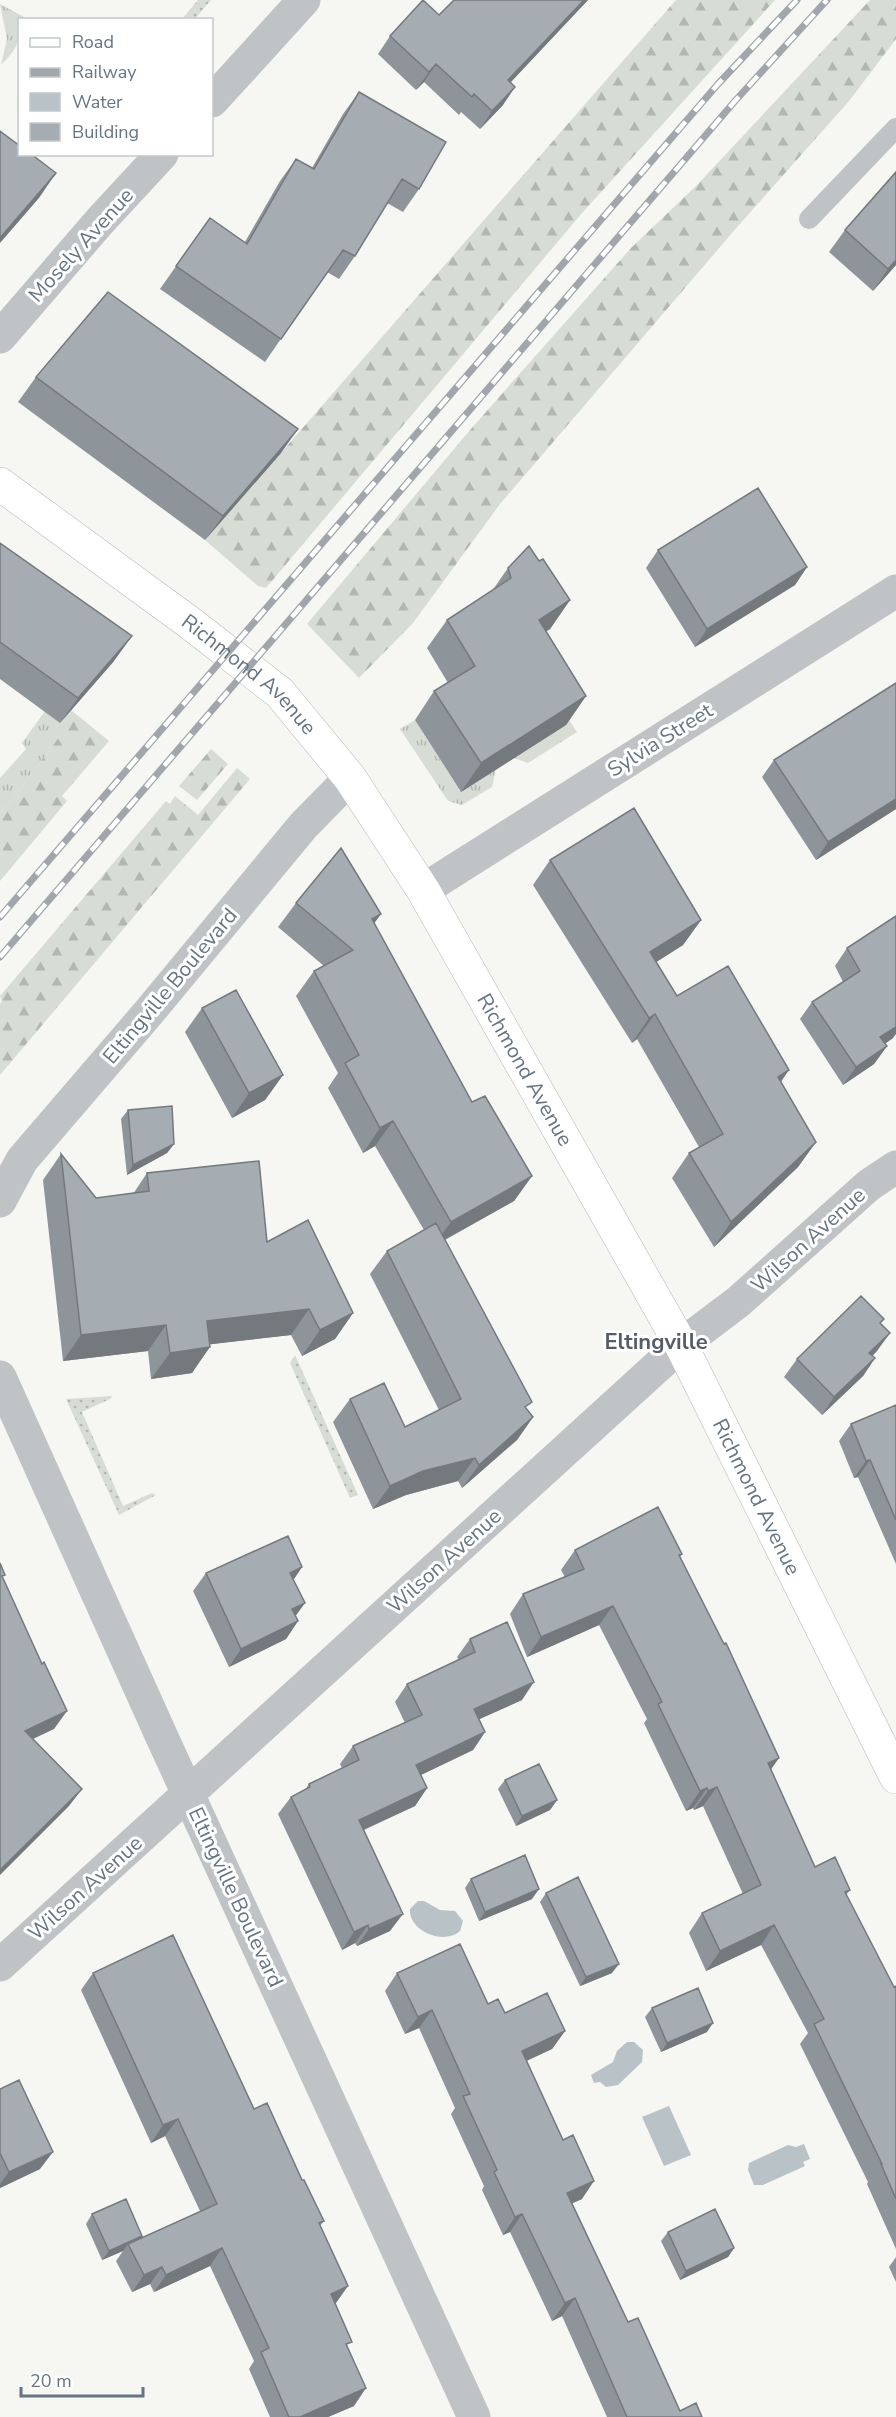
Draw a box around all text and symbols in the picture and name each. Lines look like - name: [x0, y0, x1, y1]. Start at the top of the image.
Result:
- legend: [18, 18, 213, 156]
- text: Road: [72, 30, 114, 54]
- text: Railway: [72, 60, 137, 84]
- text: Water: [72, 90, 123, 114]
- text: Building: [72, 120, 139, 144]
- street label: Mosely Avenue: [22, 182, 140, 308]
- street label: Richmond Avenue: [176, 607, 323, 741]
- street label: Sylvia Street: [602, 696, 718, 783]
- street label: Eltingville Boulevard: [96, 902, 244, 1070]
- street label: Richmond Avenue: [471, 988, 579, 1151]
- street label: Wilson Avenue: [745, 1181, 871, 1299]
- district label: Eltingville: [604, 1327, 708, 1357]
- street label: Richmond Avenue: [706, 1414, 807, 1580]
- street label: Wilson Avenue: [381, 1502, 507, 1620]
- street label: Eltingville Boulevard: [182, 1802, 290, 1992]
- street label: Wilson Avenue: [22, 1829, 148, 1947]
- scale bar: [21, 2360, 142, 2398]
- text: 20 m: [30, 2369, 72, 2393]

